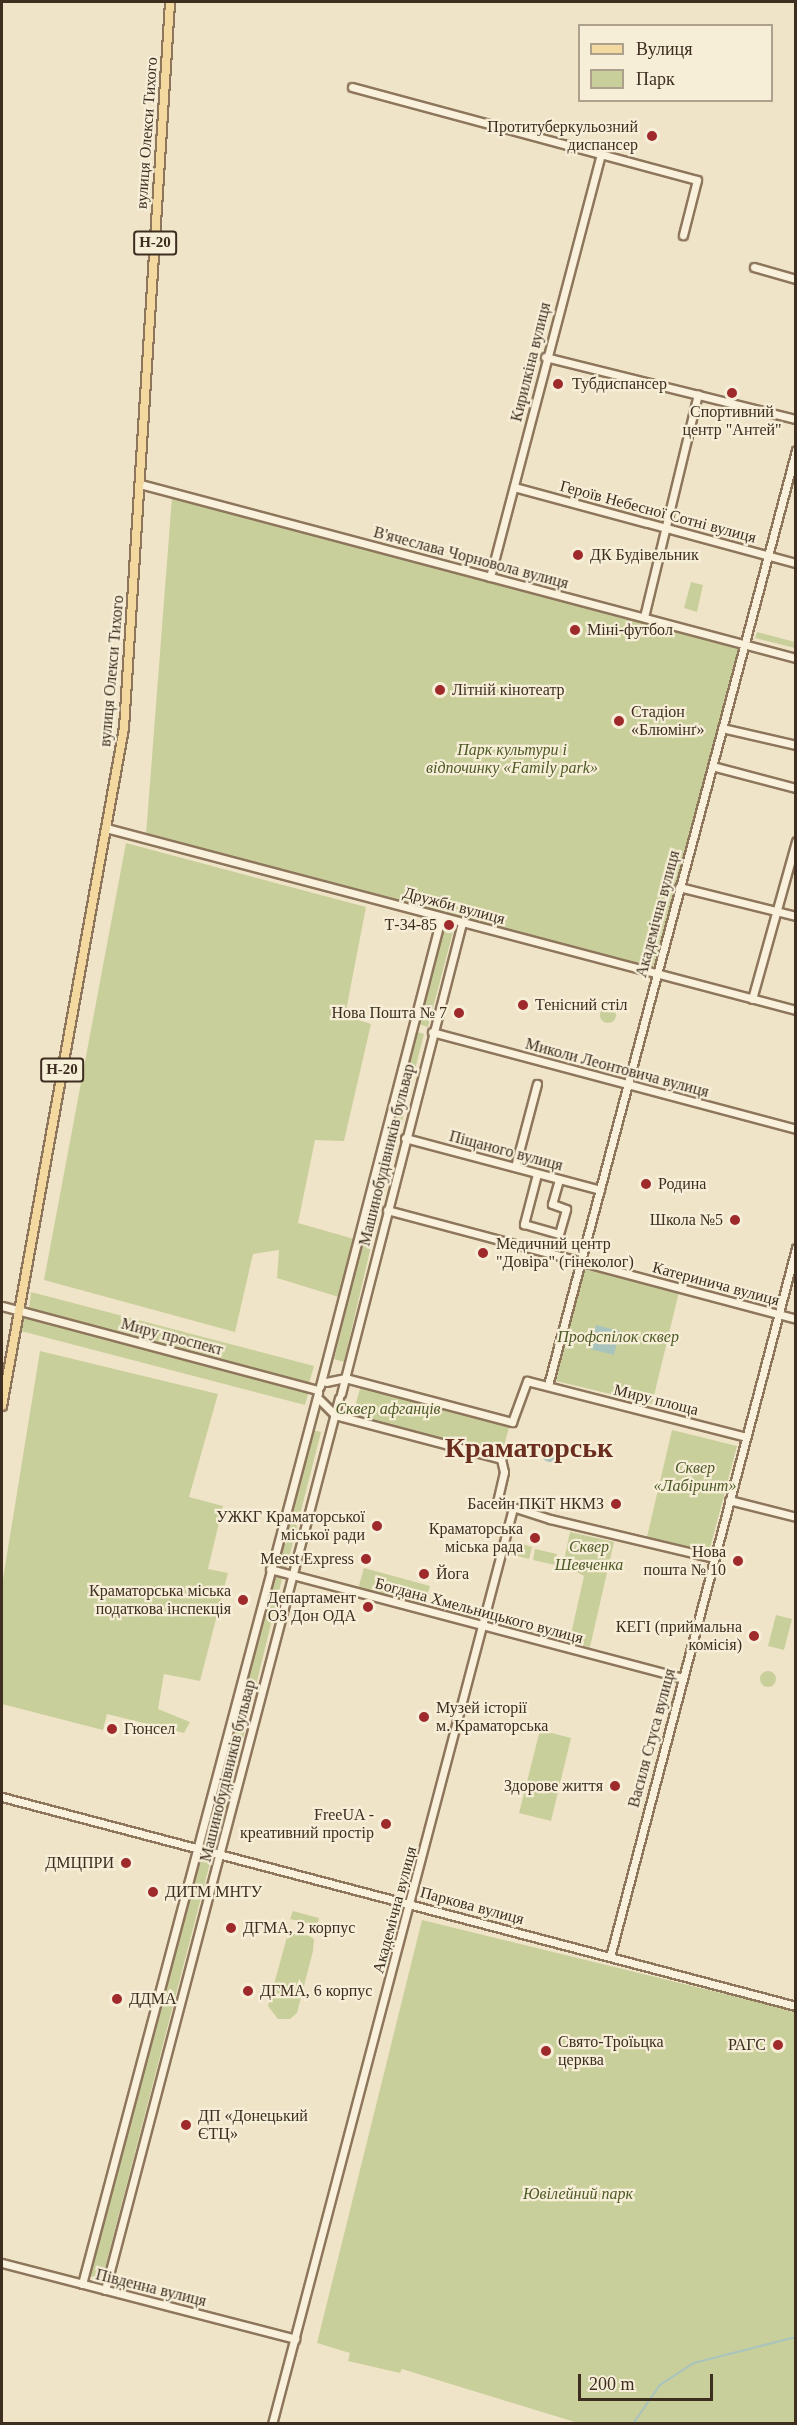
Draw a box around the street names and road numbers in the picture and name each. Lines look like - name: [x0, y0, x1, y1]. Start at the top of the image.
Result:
- street label: вулиця Олекси Тихого: [132, 57, 162, 209]
- road number: Н-20: [132, 231, 178, 255]
- street label: Кирилкіна вулиця: [507, 300, 555, 424]
- street label: Героїв Небесної Сотні вулиця: [558, 477, 758, 547]
- street label: В'ячеслава Чорновола вулиця: [371, 523, 571, 593]
- street label: вулиця Олекси Тихого: [96, 594, 128, 748]
- street label: Академічна вулиця: [632, 848, 684, 980]
- street label: Дружби вулиця: [401, 883, 507, 929]
- street label: Миколи Леонтовича вулиця: [523, 1034, 711, 1102]
- road number: Н-20: [40, 1058, 84, 1082]
- street label: Машинобудівників бульвар: [355, 1062, 419, 1248]
- street label: Піщаного вулиця: [447, 1127, 565, 1175]
- street label: Катеринича вулиця: [650, 1258, 782, 1310]
- street label: Миру проспект: [119, 1314, 225, 1360]
- street label: Миру площа: [612, 1380, 700, 1420]
- street label: Богдана Хмельницького вулиця: [373, 1574, 585, 1648]
- street label: Василя Стуса вулиця: [624, 1666, 680, 1810]
- street label: Машинобудівників бульвар: [196, 1678, 260, 1864]
- street label: Академічна вулиця: [369, 1844, 421, 1976]
- street label: Паркова вулиця: [418, 1883, 526, 1929]
- street label: Південна вулиця: [94, 2265, 208, 2311]

